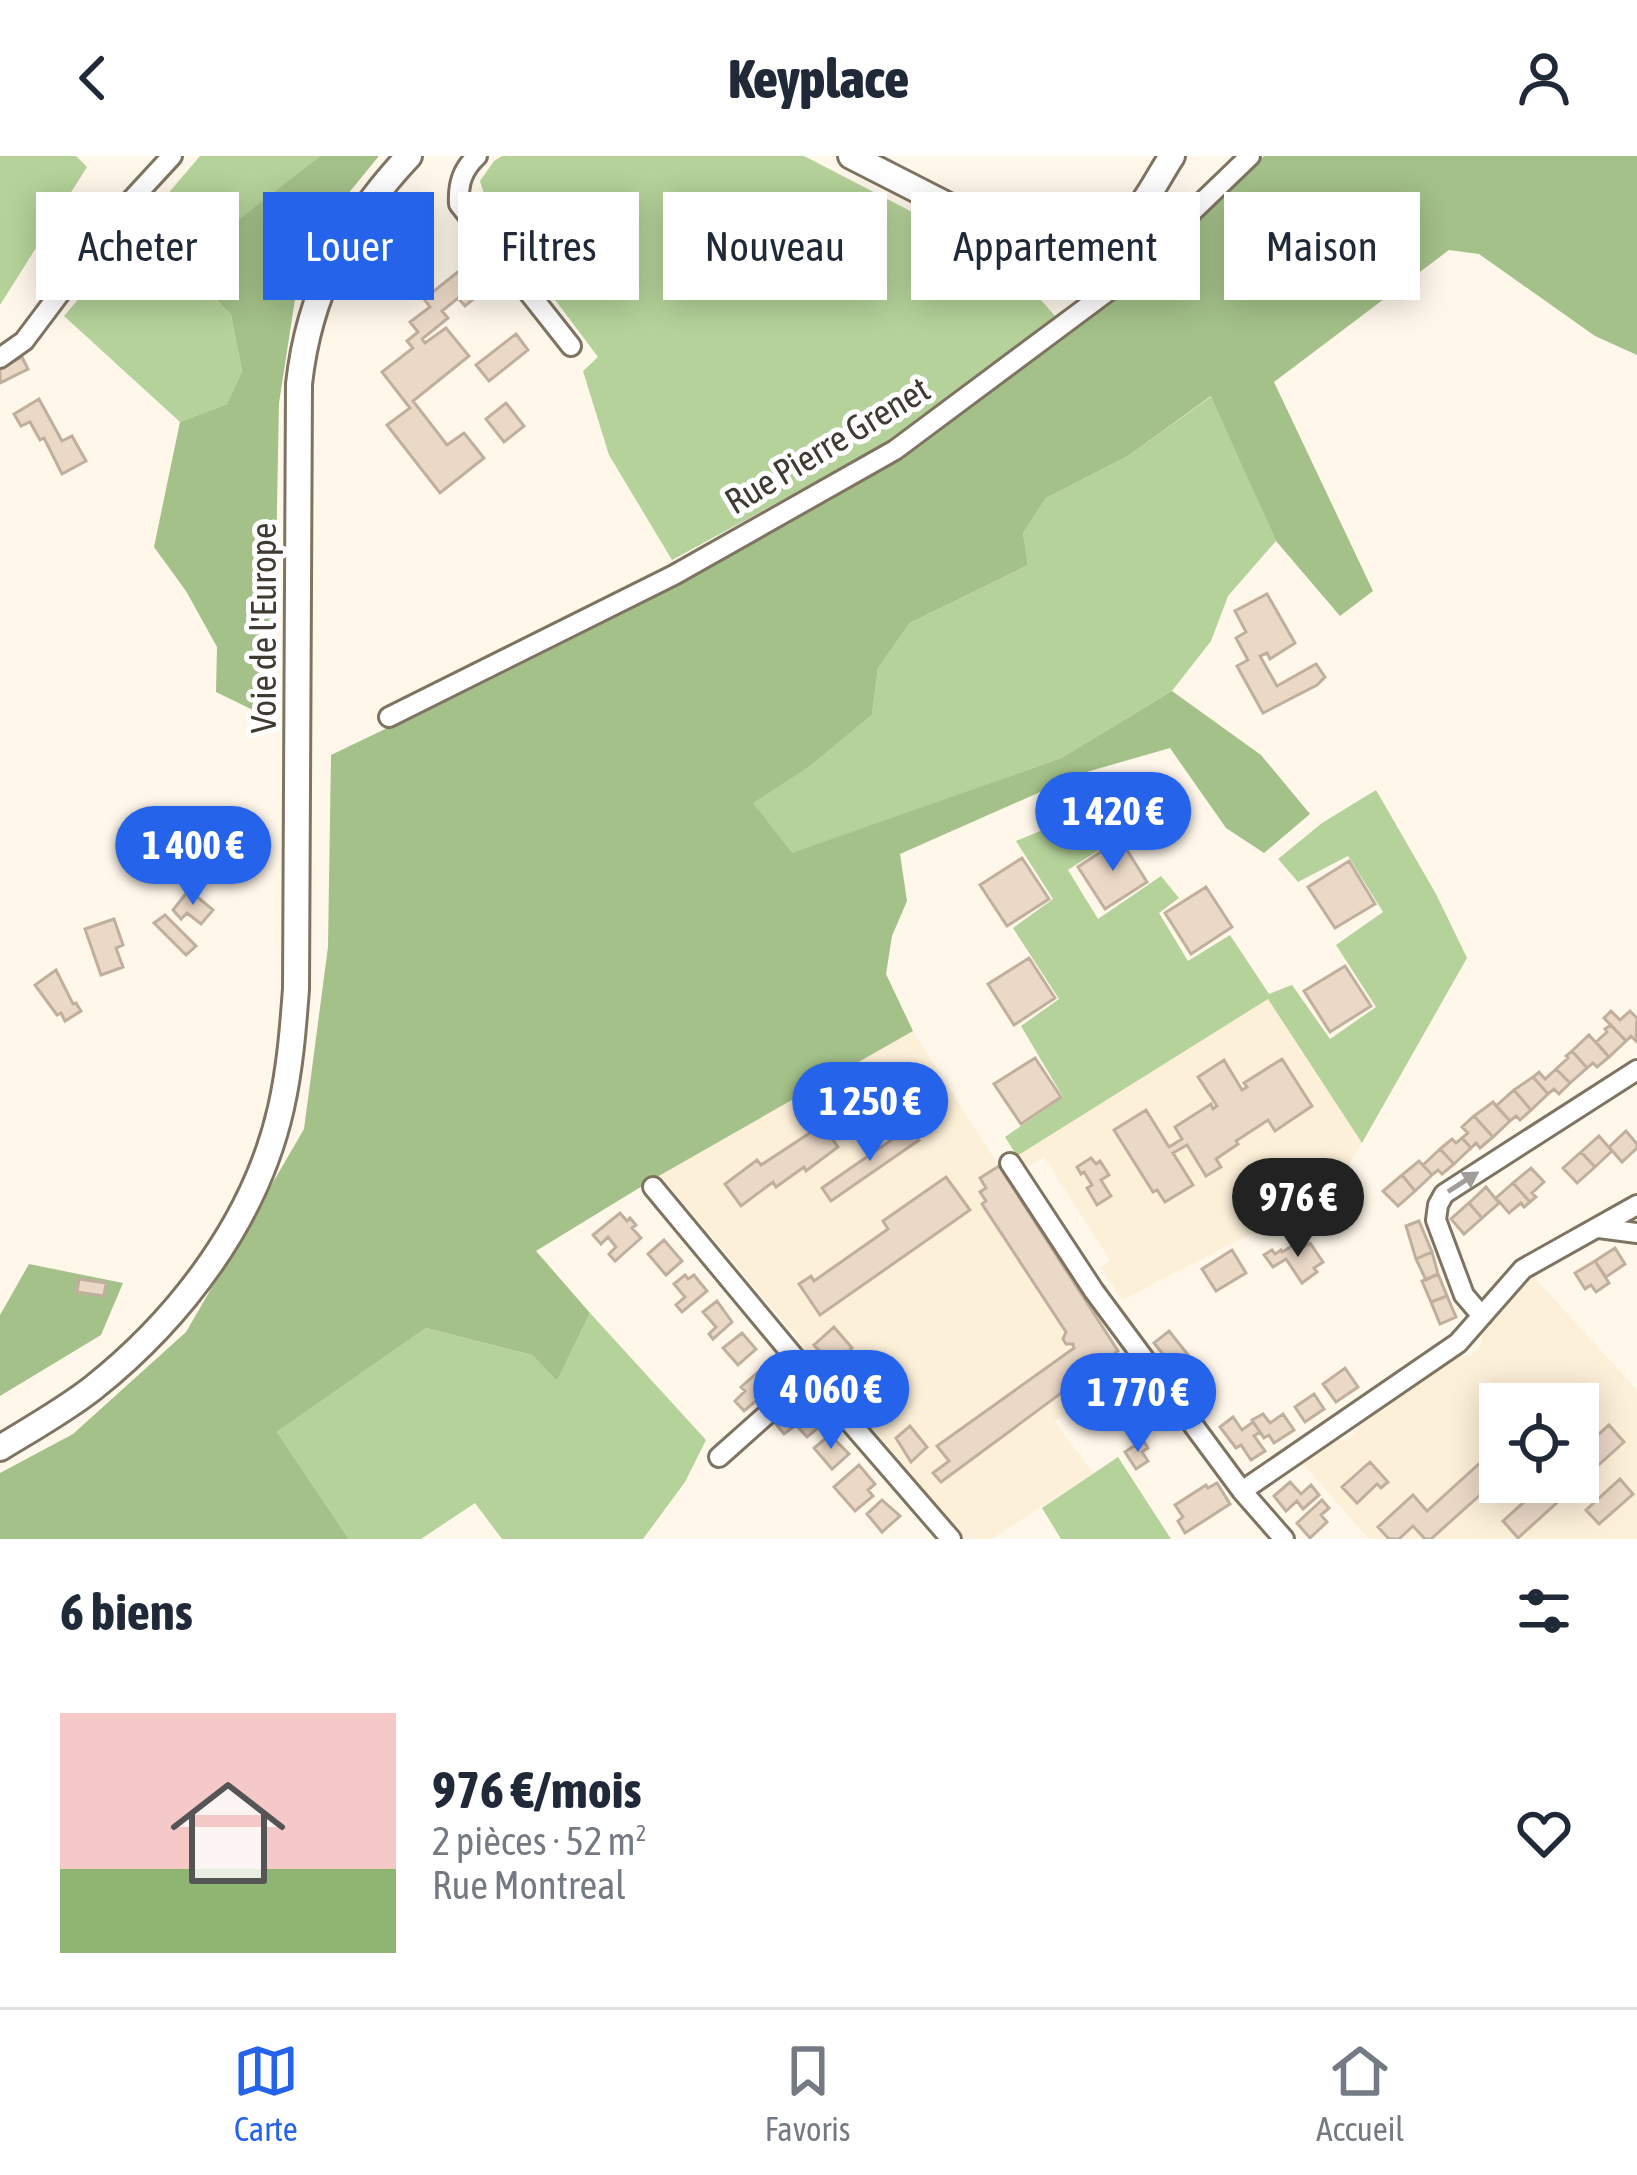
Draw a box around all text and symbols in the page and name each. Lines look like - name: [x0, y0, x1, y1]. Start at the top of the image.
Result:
- icon: back: [60, 45, 126, 111]
- icon: person: [1511, 45, 1577, 111]
- text: Keyplace: [728, 48, 909, 109]
- chip: Acheter: [36, 192, 239, 300]
- chip: Louer: [263, 192, 434, 300]
- chip: Filtres: [458, 192, 639, 300]
- chip: Nouveau: [663, 192, 887, 300]
- chip: Appartement: [911, 192, 1200, 300]
- chip: Maison: [1224, 192, 1420, 300]
- street label: Rue Pierre Grenet: [717, 368, 937, 522]
- street label: Voie de l'Europe: [242, 523, 284, 733]
- pin: 1 420 €: [1002, 772, 1224, 874]
- text: 1 420 €: [1062, 789, 1164, 833]
- pin: 1 400 €: [82, 806, 304, 908]
- text: 1 400 €: [142, 823, 244, 867]
- pin: 1 250 €: [759, 1062, 981, 1164]
- text: 1 250 €: [819, 1079, 921, 1123]
- pin: 976 €: [1214, 1158, 1382, 1260]
- one-way arrow: [1447, 1171, 1480, 1193]
- text: 976 €: [1259, 1175, 1337, 1219]
- pin: 4 060 €: [720, 1350, 942, 1452]
- pin: 1 770 €: [1027, 1353, 1249, 1455]
- text: 4 060 €: [780, 1367, 882, 1411]
- text: 1 770 €: [1087, 1370, 1189, 1414]
- map controls: [1479, 1383, 1599, 1503]
- button: locate: [1479, 1383, 1599, 1503]
- icon: filters: [1511, 1578, 1577, 1644]
- text: 6 biens: [60, 1582, 193, 1641]
- text: 976 €/mois: [432, 1760, 642, 1819]
- icon: home: [156, 1761, 300, 1905]
- icon: heart: [1511, 1800, 1577, 1866]
- text: 2 pièces · 52 m²: [432, 1819, 647, 1863]
- text: Rue Montreal: [432, 1863, 626, 1907]
- tab: Carte: [233, 2038, 299, 2148]
- tab: Favoris: [765, 2038, 850, 2148]
- tab: Accueil: [1316, 2038, 1404, 2148]

